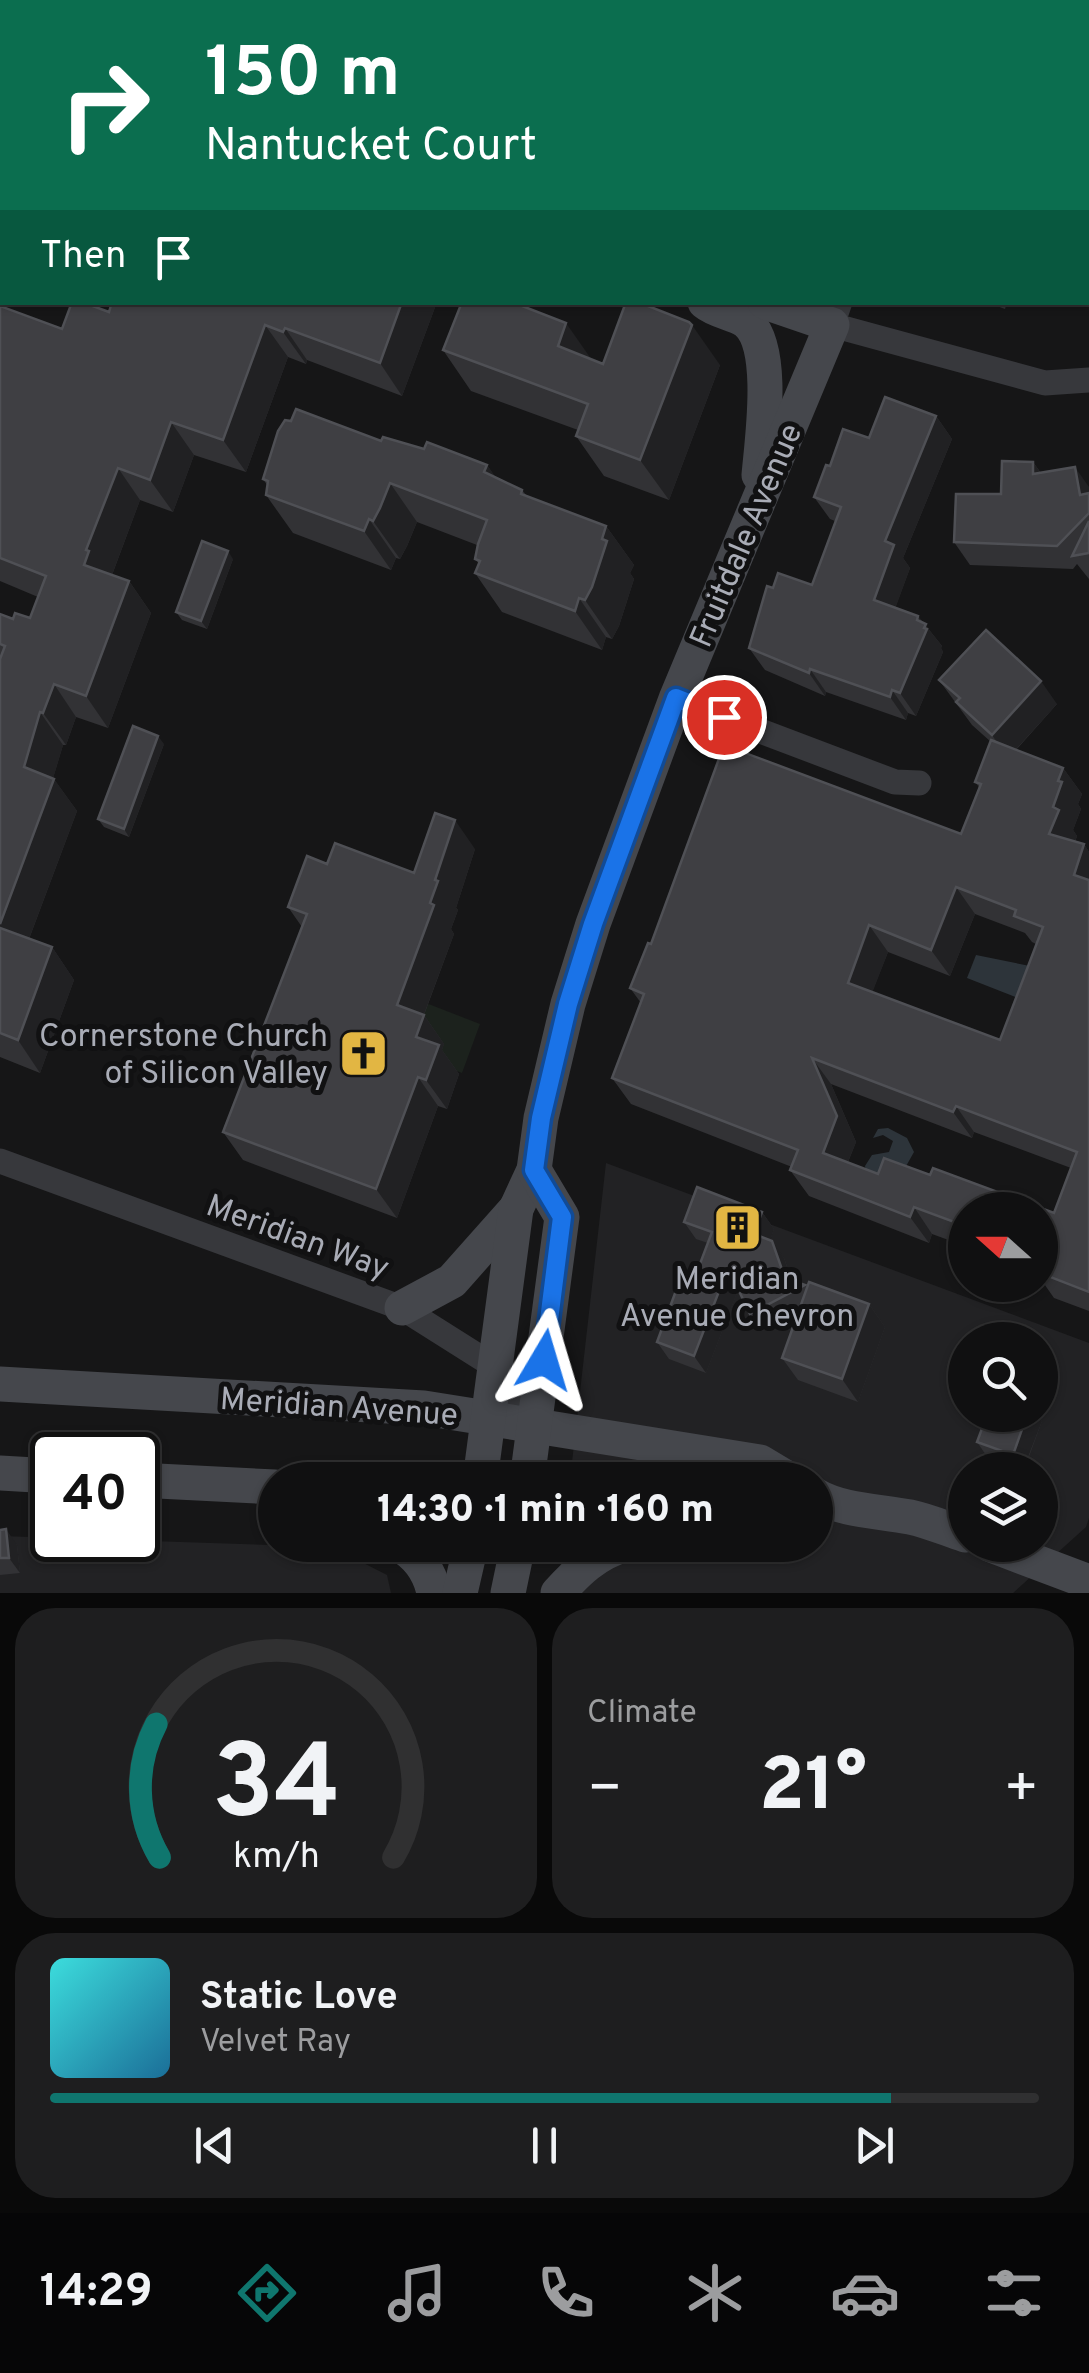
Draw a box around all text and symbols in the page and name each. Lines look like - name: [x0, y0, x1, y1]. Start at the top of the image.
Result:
- text: 150 m: [205, 32, 400, 121]
- icon: right: [40, 40, 170, 170]
- text: Nantucket Court: [205, 119, 537, 176]
- icon: arrive: [146, 230, 201, 285]
- text: Then: [40, 233, 126, 282]
- street label: Fruitdale Avenue: [683, 418, 813, 654]
- pin: [682, 675, 767, 760]
- icon: arrive: [697, 690, 752, 745]
- place label: Cornerstone Church of Silicon Valley: [39, 1018, 328, 1095]
- church icon: Cornerstone Church of Silicon Valley: [337, 1027, 389, 1079]
- street label: Meridian Way: [200, 1187, 394, 1290]
- north arrow: [948, 1192, 1058, 1302]
- map controls: [948, 1192, 1058, 1562]
- building icon: Meridian Avenue Chevron: [711, 1202, 763, 1254]
- place label: Meridian Avenue Chevron: [620, 1261, 854, 1338]
- position arrow: [492, 1308, 596, 1412]
- button: search: [948, 1322, 1058, 1432]
- street label: Meridian Avenue: [219, 1381, 459, 1437]
- speed limit sign: 40: [30, 1432, 160, 1562]
- button: layers: [948, 1452, 1058, 1562]
- text: 14:30 · 1 min · 160 m: [377, 1487, 714, 1536]
- text: Climate: [587, 1694, 697, 1734]
- text: 34: [211, 1723, 341, 1855]
- text: 21°: [759, 1742, 867, 1837]
- text: −: [587, 1756, 622, 1826]
- text: +: [1004, 1756, 1039, 1826]
- text: km/h: [233, 1835, 319, 1881]
- text: Static Love: [200, 1974, 398, 2023]
- text: Velvet Ray: [200, 2023, 351, 2063]
- icon: previous: [187, 2118, 242, 2173]
- icon: pause: [517, 2118, 572, 2173]
- icon: next: [847, 2118, 902, 2173]
- icon: directions: [232, 2258, 302, 2328]
- icon: music: [382, 2258, 452, 2328]
- icon: phone: [531, 2258, 601, 2328]
- icon: climate: [680, 2258, 750, 2328]
- icon: car: [830, 2258, 900, 2328]
- icon: filters: [979, 2258, 1049, 2328]
- text: 14:29: [40, 2265, 153, 2322]

